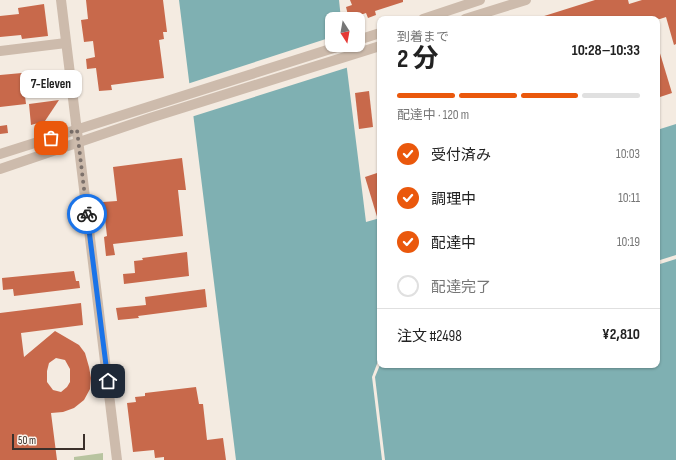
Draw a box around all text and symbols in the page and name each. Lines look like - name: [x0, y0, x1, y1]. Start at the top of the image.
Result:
- north arrow: [325, 12, 365, 52]
- map controls: [325, 12, 365, 52]
- text: 到着まで: [397, 29, 449, 45]
- text: 10:28–10:33: [572, 41, 640, 60]
- text: 2 分: [397, 44, 438, 75]
- callout: 7-Eleven: [20, 70, 82, 98]
- text: 7-Eleven: [31, 76, 71, 92]
- text: 配達中 · 120 m: [397, 107, 469, 123]
- pin: [34, 121, 68, 155]
- icon: bag: [40, 127, 62, 149]
- icon: check: [397, 143, 419, 165]
- text: 受付済み: [431, 146, 491, 165]
- text: 10:03: [616, 146, 640, 162]
- icon: check: [397, 187, 419, 209]
- text: 調理中: [431, 190, 476, 209]
- text: 10:11: [618, 190, 640, 206]
- courier: [67, 194, 107, 234]
- icon: bike: [76, 203, 98, 225]
- icon: check: [397, 231, 419, 253]
- text: 配達中: [431, 234, 476, 253]
- text: 10:19: [617, 234, 640, 250]
- text: 配達完了: [431, 278, 491, 297]
- text: ¥2,810: [602, 325, 640, 344]
- text: 注文 #2498: [397, 327, 462, 346]
- pin: [91, 364, 125, 398]
- icon: home: [97, 370, 119, 392]
- scale bar: [12, 432, 85, 451]
- text: 50 m: [18, 434, 36, 447]

